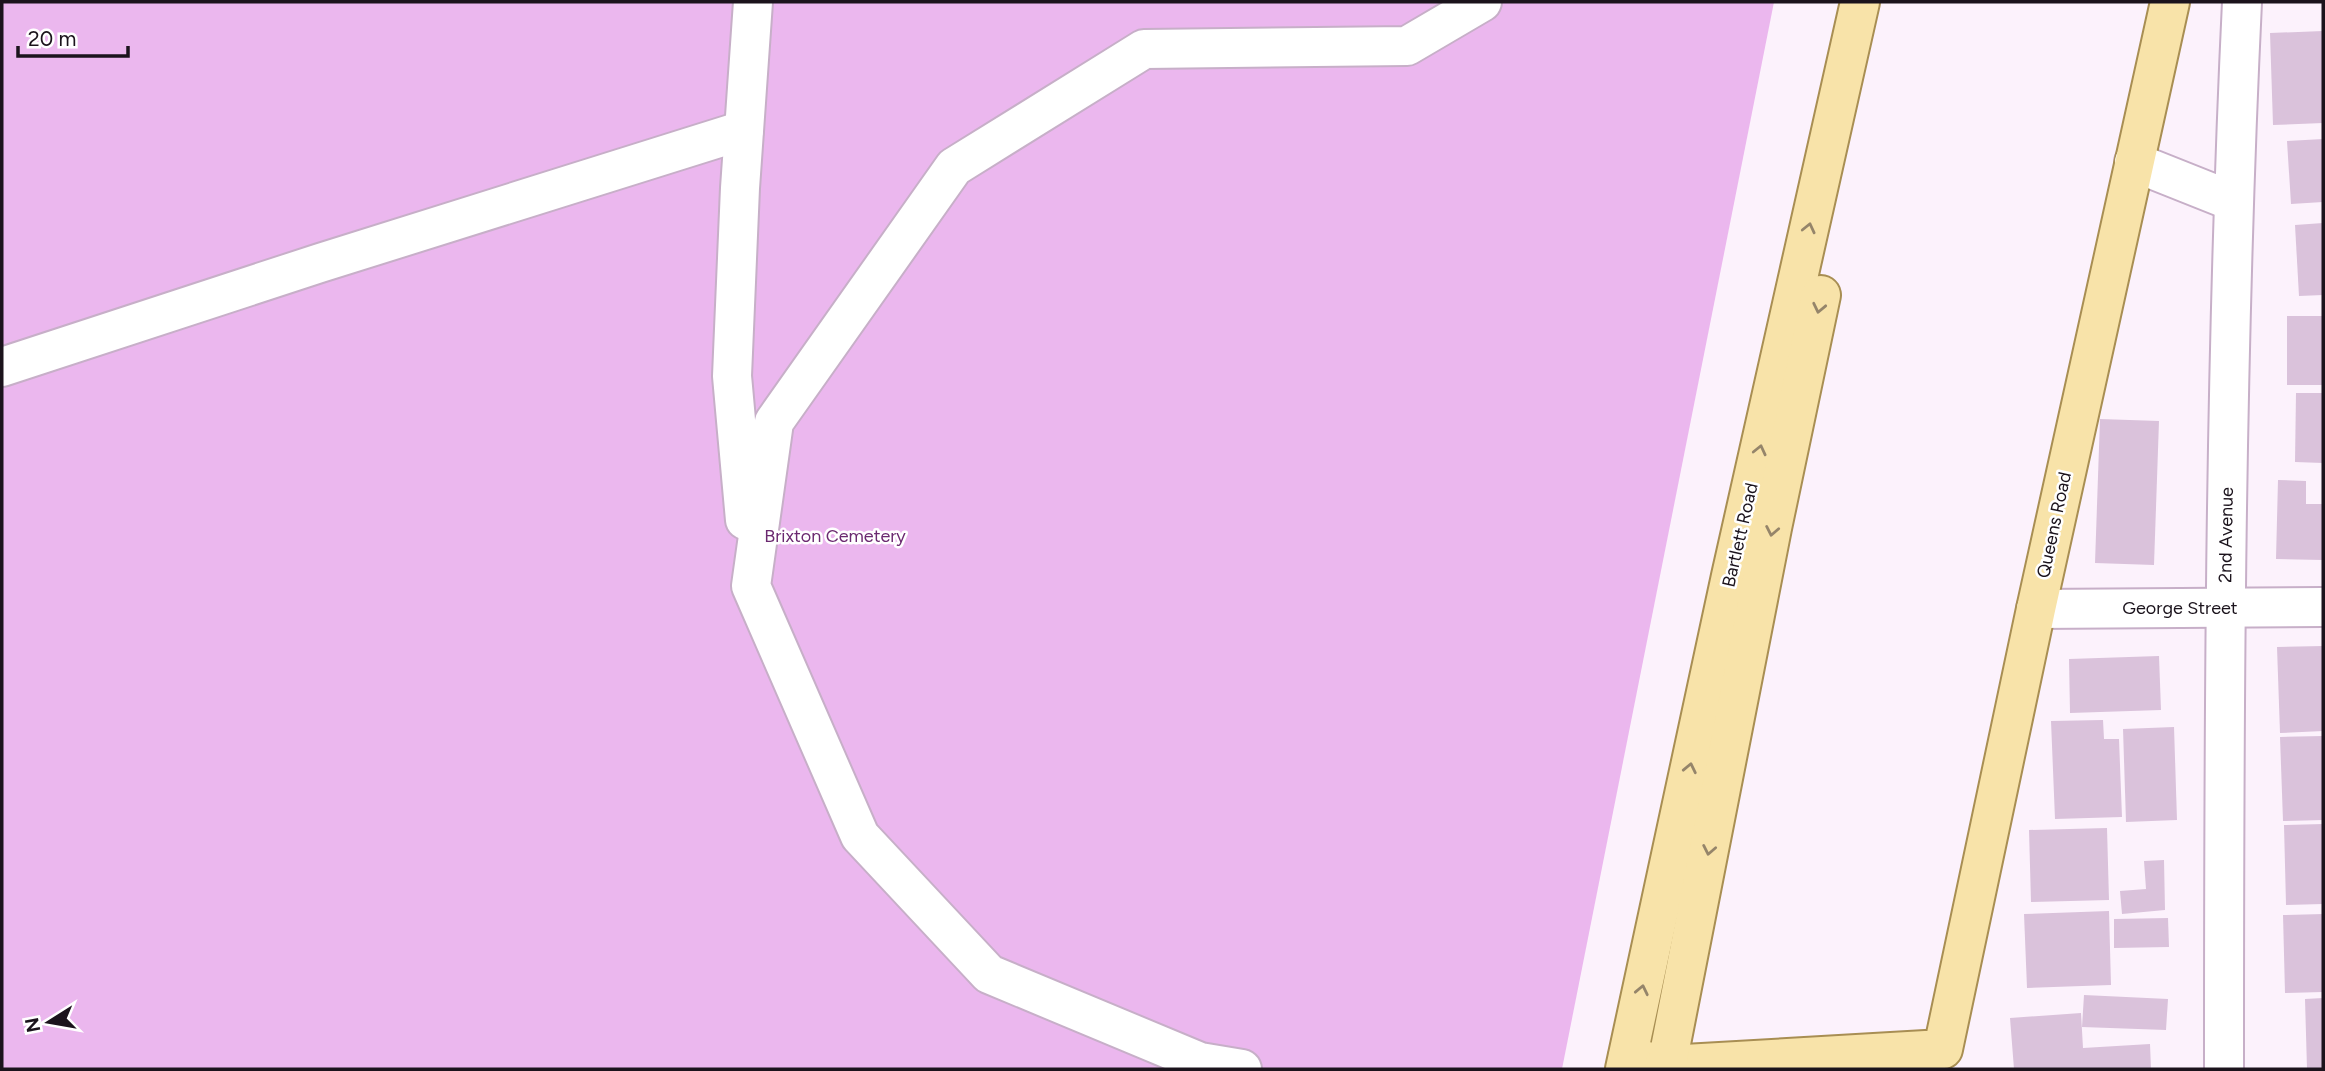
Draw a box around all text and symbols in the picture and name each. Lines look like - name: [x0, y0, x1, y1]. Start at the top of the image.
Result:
- scale bar: [18, 14, 128, 58]
- text: 20 m: [28, 26, 76, 51]
- one-way arrow: [1801, 222, 1816, 234]
- one-way arrow: [1812, 302, 1827, 314]
- one-way arrow: [1751, 444, 1766, 456]
- street label: Queens Road: [2032, 470, 2076, 580]
- street label: Bartlett Road: [1717, 481, 1763, 589]
- street label: 2nd Avenue: [2214, 487, 2238, 583]
- park label: Brixton Cemetery: [764, 525, 906, 547]
- one-way arrow: [1765, 525, 1780, 537]
- street label: George Street: [2122, 597, 2238, 619]
- one-way arrow: [1681, 762, 1696, 774]
- one-way arrow: [1702, 844, 1717, 856]
- one-way arrow: [1633, 984, 1648, 996]
- north arrow: [14, 987, 84, 1057]
- text: N: [20, 1016, 45, 1035]

